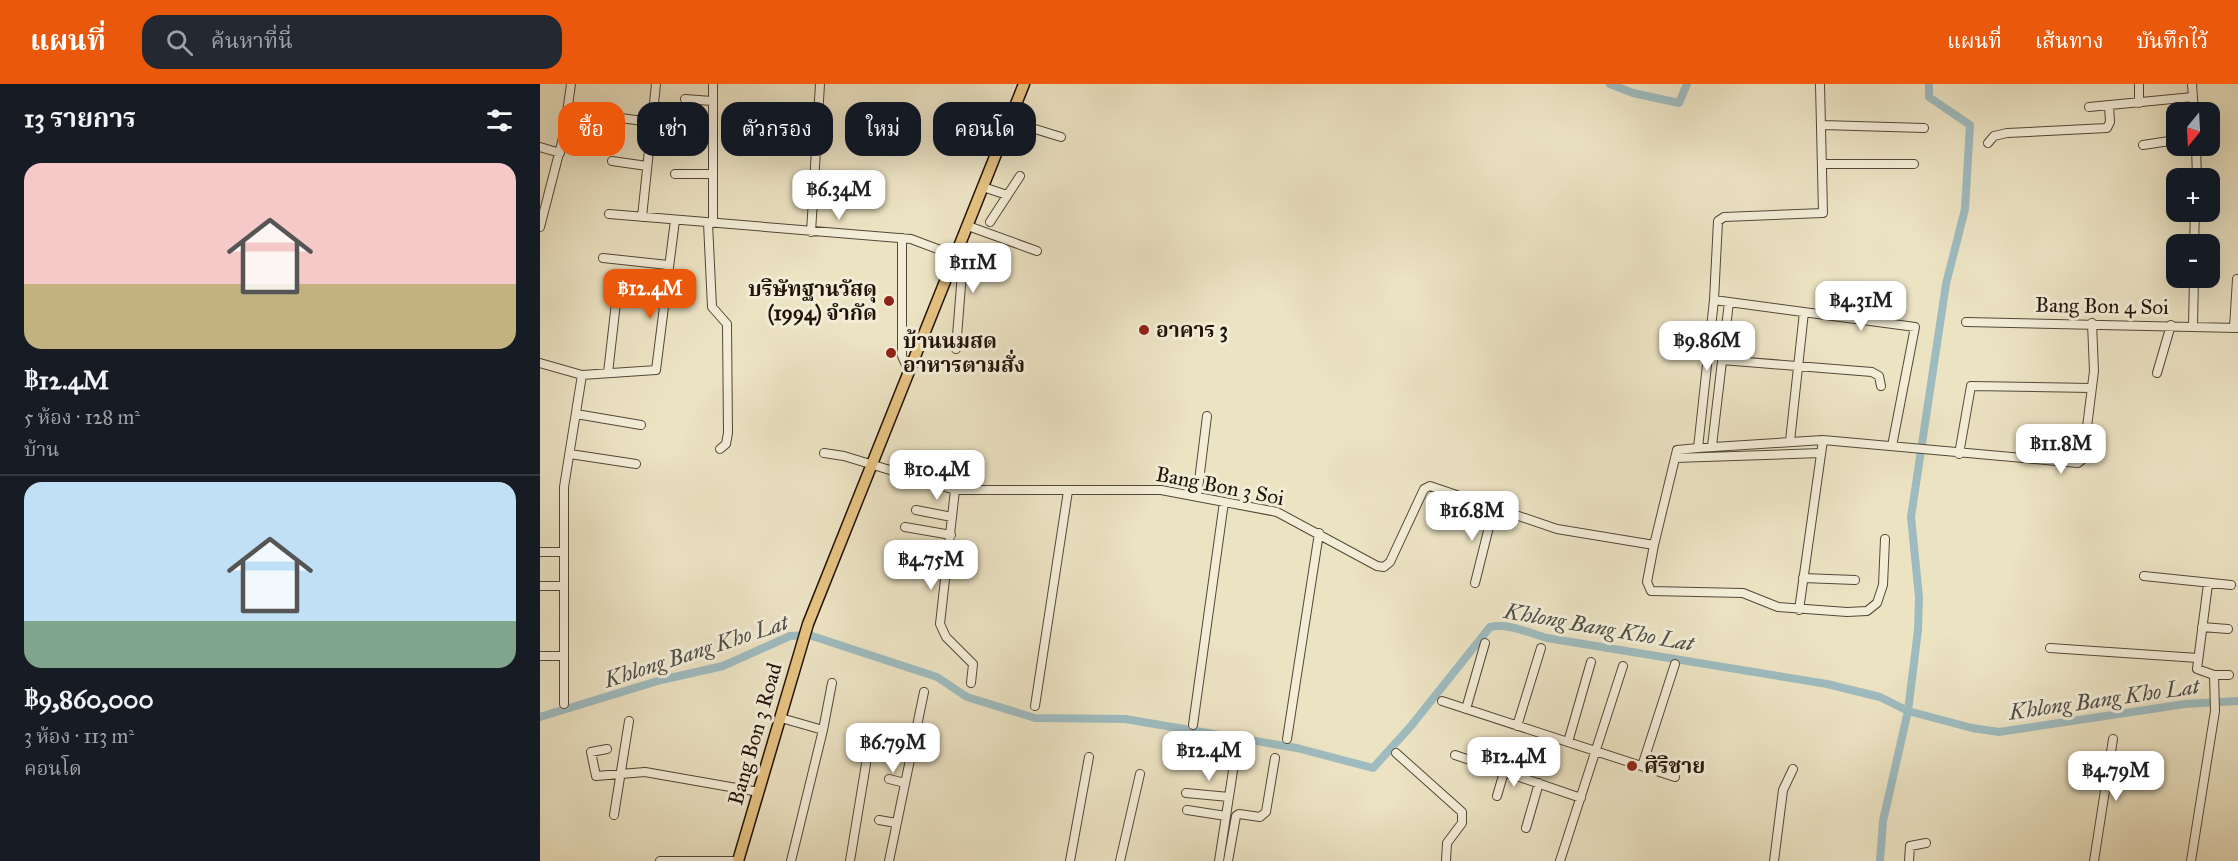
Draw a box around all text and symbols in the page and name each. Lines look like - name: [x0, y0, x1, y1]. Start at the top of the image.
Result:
- search box: [142, 15, 562, 69]
- text: แผนที่: [30, 23, 106, 58]
- icon: search: [163, 26, 196, 59]
- text: ค้นหาที่นี่: [211, 27, 293, 54]
- text: แผนที่: [1947, 28, 2002, 54]
- text: เส้นทาง: [2035, 28, 2103, 54]
- text: บันทึกไว้: [2136, 28, 2208, 54]
- text: 13 รายการ: [24, 102, 136, 134]
- chip: ซื้อ: [558, 102, 625, 156]
- chip: เช่า: [637, 102, 709, 156]
- chip: ตัวกรอง: [721, 102, 833, 156]
- chip: ใหม่: [845, 102, 921, 156]
- chip: คอนโด: [933, 102, 1036, 156]
- north arrow: [2166, 102, 2220, 156]
- map controls: [2166, 102, 2220, 288]
- icon: filters: [483, 104, 516, 137]
- button: +: [2166, 168, 2220, 222]
- pin: ฿6.34M: [790, 170, 888, 221]
- text: ฿6.34M: [806, 177, 872, 201]
- icon: home: [216, 202, 324, 310]
- button: −: [2166, 234, 2220, 288]
- pin: ฿11M: [937, 243, 1009, 294]
- text: ฿11M: [949, 250, 997, 274]
- pin: ฿12.4M: [601, 269, 699, 320]
- text: ฿12.4M: [617, 276, 683, 300]
- place label: บริษัทฐานวัสดุ (1994) จำกัด: [748, 276, 877, 326]
- pin: ฿4.31M: [1812, 281, 1910, 332]
- text: ฿4.31M: [1829, 288, 1893, 312]
- street label: Bang Bon 4 Soi: [2035, 292, 2169, 320]
- marker: บริษัทฐานวัสดุ (1994) จำกัด: [882, 294, 896, 308]
- place label: อาคาร 3: [1156, 317, 1228, 343]
- pin: ฿9.86M: [1658, 321, 1756, 372]
- marker: อาคาร 3: [1137, 323, 1151, 337]
- place label: บ้านนมสด อาหารตามสั่ง: [903, 328, 1025, 378]
- text: ฿9.86M: [1673, 328, 1741, 352]
- marker: บ้านนมสด อาหารตามสั่ง: [884, 346, 898, 360]
- text: ฿12.4M: [24, 364, 109, 396]
- text: 5 ห้อง · 128 m²: [24, 405, 140, 429]
- pin: ฿11.8M: [2012, 424, 2110, 475]
- text: ฿11.8M: [2030, 431, 2092, 455]
- text: บ้าน: [24, 437, 60, 461]
- pin: ฿10.4M: [888, 450, 986, 501]
- text: ฿10.4M: [904, 457, 970, 481]
- street label: Bang Bon 3 Soi: [1153, 461, 1287, 511]
- pin: ฿16.8M: [1423, 491, 1521, 542]
- text: ฿16.8M: [1440, 498, 1504, 522]
- icon: home: [216, 521, 324, 629]
- pin: ฿4.75M: [882, 540, 980, 591]
- text: ฿4.75M: [898, 547, 964, 571]
- water label: Khlong Bang Kho Lat: [1501, 597, 1697, 657]
- water label: Khlong Bang Kho Lat: [600, 608, 793, 694]
- street label: Bang Bon 3 Road: [722, 660, 788, 808]
- water label: Khlong Bang Kho Lat: [2006, 672, 2202, 726]
- text: ฿9,860,000: [24, 683, 154, 715]
- pin: ฿6.79M: [844, 723, 942, 774]
- text: 3 ห้อง · 113 m²: [24, 724, 134, 748]
- text: ฿6.79M: [860, 730, 926, 754]
- pin: ฿12.4M: [1160, 731, 1258, 782]
- pin: ฿12.4M: [1465, 737, 1563, 788]
- text: ฿12.4M: [1176, 738, 1242, 762]
- text: ฿12.4M: [1481, 744, 1547, 768]
- pin: ฿4.79M: [2067, 751, 2165, 802]
- place label: ศิริชาย: [1644, 753, 1705, 779]
- text: คอนโด: [24, 756, 82, 780]
- text: ฿4.79M: [2082, 758, 2150, 782]
- marker: ศิริชาย: [1625, 759, 1639, 773]

